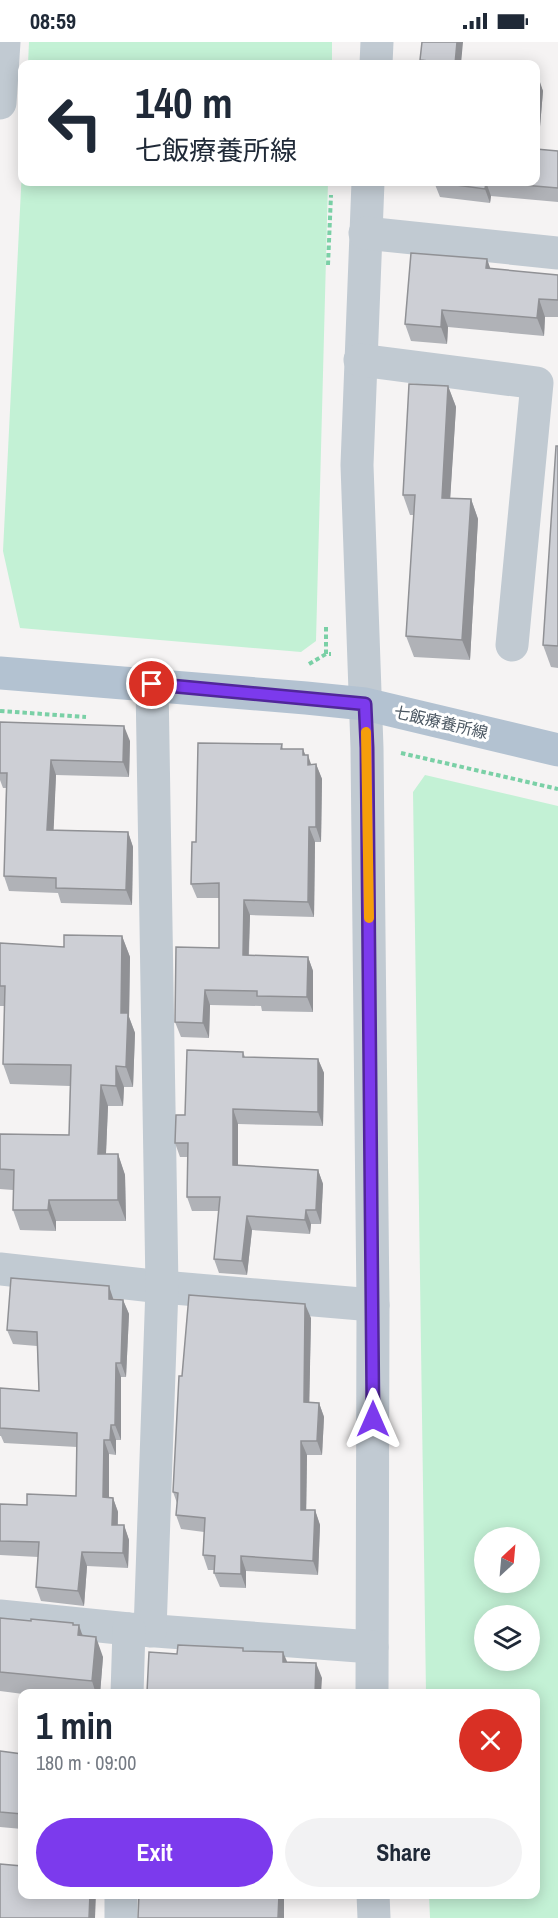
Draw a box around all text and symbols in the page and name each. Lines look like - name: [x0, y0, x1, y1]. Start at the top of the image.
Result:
- text: 08:59: [30, 6, 76, 36]
- text: 140 m: [135, 75, 233, 131]
- icon: left: [36, 84, 114, 162]
- text: 七飯療養所線: [135, 132, 297, 168]
- pin: [126, 658, 177, 709]
- icon: arrive: [135, 667, 168, 700]
- street label: 七飯療養所線: [392, 700, 490, 744]
- position arrow: [341, 1387, 405, 1451]
- north arrow: [474, 1527, 540, 1593]
- map controls: [474, 1527, 540, 1671]
- button: layers: [474, 1605, 540, 1671]
- text: 1 min: [36, 1702, 113, 1750]
- button: close: [459, 1709, 522, 1772]
- text: 180 m · 09:00: [36, 1749, 136, 1776]
- button: Exit: [36, 1818, 273, 1887]
- button: Share: [285, 1818, 522, 1887]

